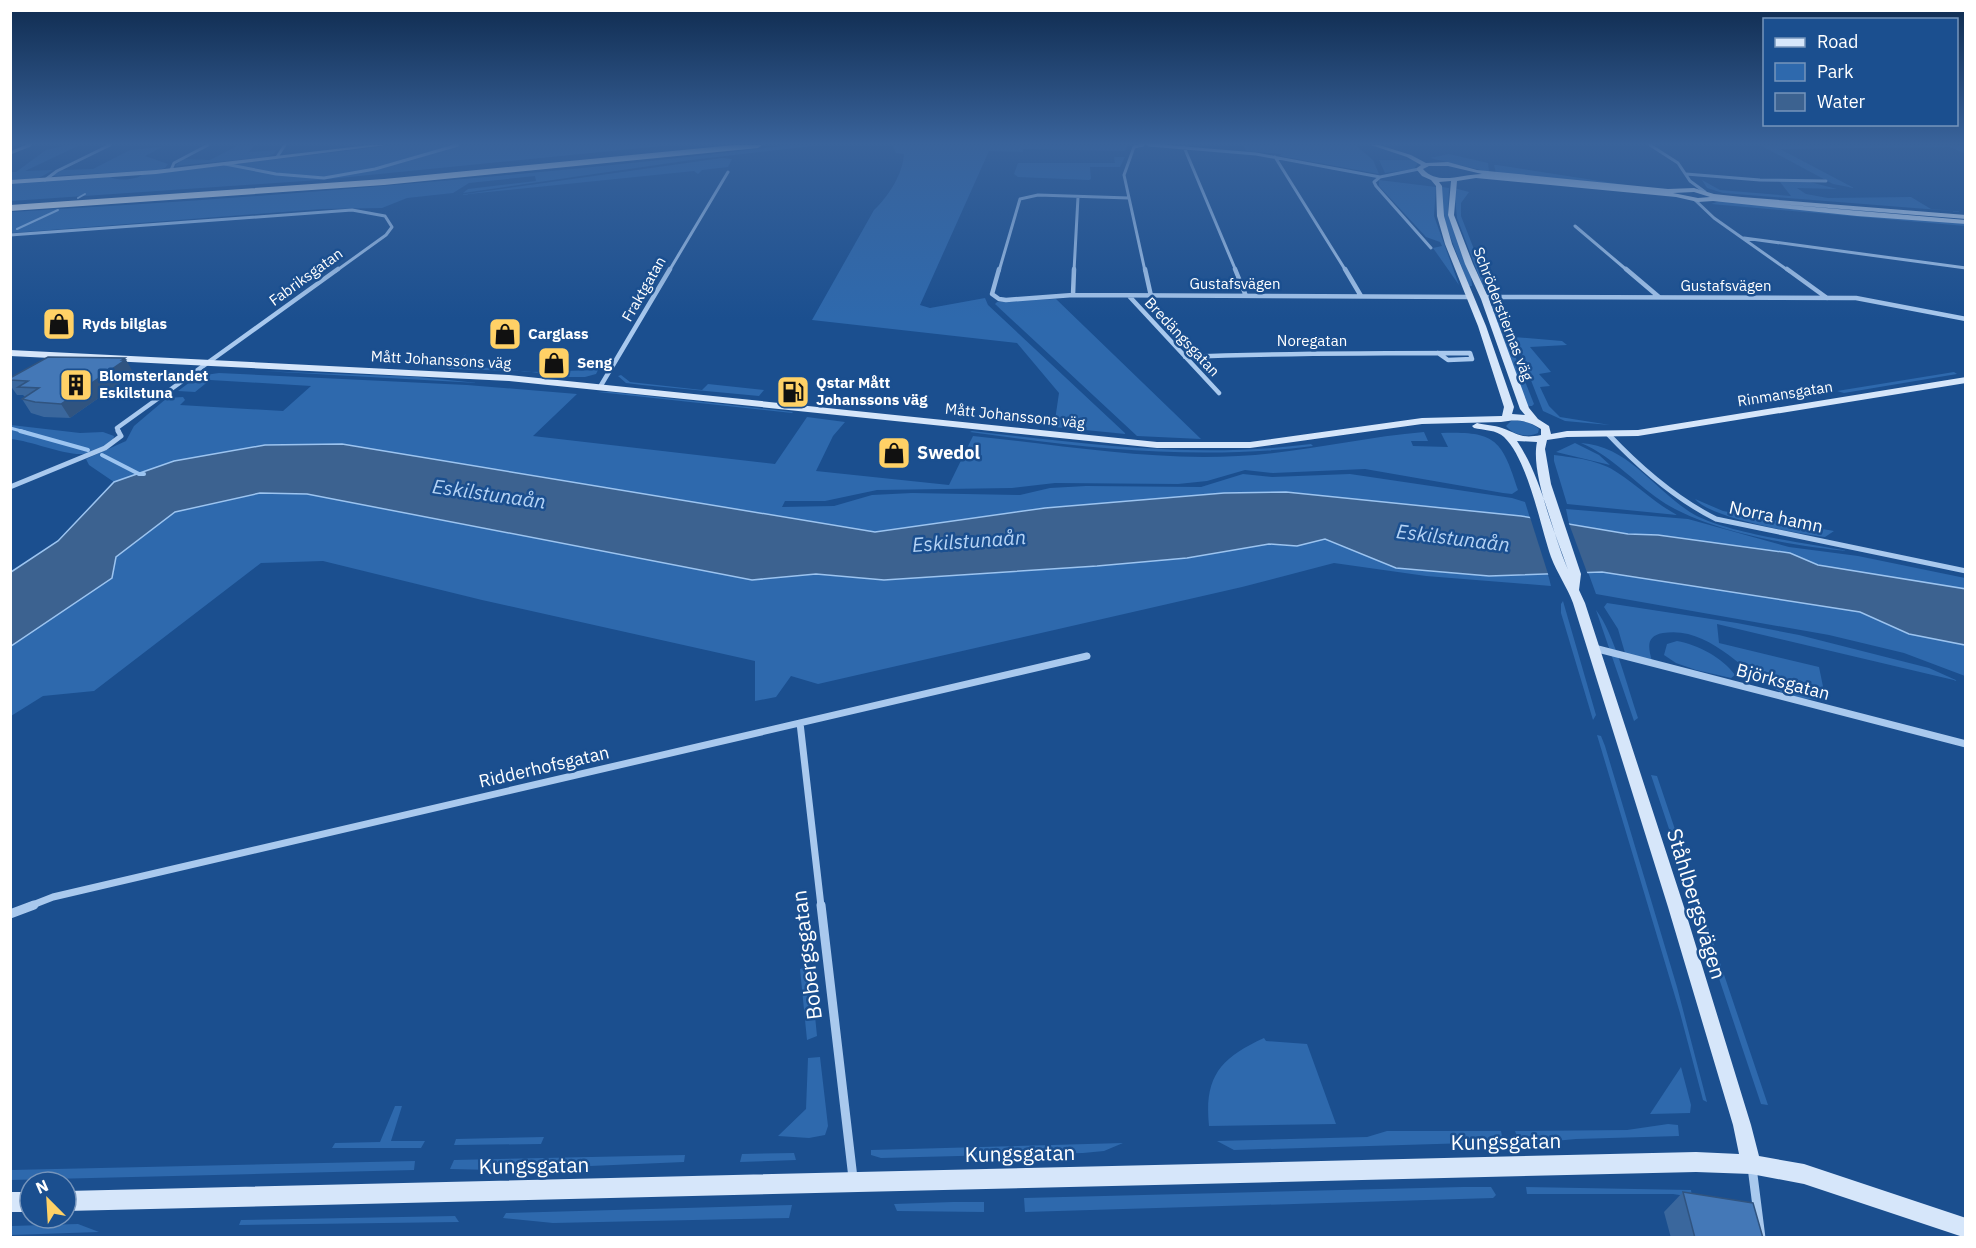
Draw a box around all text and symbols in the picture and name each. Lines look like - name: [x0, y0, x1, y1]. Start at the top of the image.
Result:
- legend: [1763, 18, 1958, 126]
- text: Road: [1817, 30, 1858, 53]
- text: Park: [1817, 60, 1854, 83]
- text: Water: [1817, 90, 1866, 113]
- street label: Fabriksgatan: [265, 244, 346, 310]
- street label: Schröderstiernas väg: [1469, 244, 1538, 383]
- street label: Fraktgatan: [617, 253, 670, 325]
- street label: Gustafsvägen: [1189, 274, 1281, 293]
- street label: Gustafsvägen: [1680, 276, 1772, 295]
- street label: Bredängsgatan: [1141, 293, 1224, 380]
- shop icon: Ryds bilglas: [41, 306, 77, 342]
- place label: Ryds bilglas: [82, 314, 167, 333]
- shop icon: Carglass: [487, 316, 523, 352]
- place label: Carglass: [528, 324, 589, 343]
- street label: Noregatan: [1277, 331, 1347, 350]
- shop icon: Seng: [536, 345, 572, 381]
- street label: Mått Johanssons väg: [370, 346, 512, 373]
- place label: Seng: [577, 353, 613, 372]
- place label: Blomsterlandet Eskilstuna: [99, 366, 209, 402]
- building icon: Blomsterlandet Eskilstuna: [58, 367, 94, 403]
- place label: Qstar Mått Johanssons väg: [816, 373, 928, 409]
- fuel station icon: Qstar Mått Johanssons väg: [775, 374, 811, 410]
- street label: Rinmansgatan: [1736, 377, 1834, 410]
- street label: Mått Johanssons väg: [944, 399, 1086, 432]
- shop icon: Swedol: [876, 435, 912, 471]
- place label: Swedol: [917, 441, 980, 464]
- water label: Eskilstunaån: [431, 472, 548, 515]
- street label: Norra hamn: [1727, 495, 1825, 538]
- water label: Eskilstunaån: [1395, 517, 1511, 558]
- water label: Eskilstunaån: [911, 523, 1027, 558]
- street label: Björksgatan: [1734, 658, 1833, 705]
- street label: Ridderhofsgatan: [476, 740, 611, 793]
- street label: Ståhlbergsvägen: [1661, 825, 1733, 982]
- street label: Bobergsgatan: [784, 889, 828, 1021]
- street label: Kungsgatan: [1450, 1126, 1562, 1156]
- street label: Kungsgatan: [964, 1138, 1076, 1168]
- street label: Kungsgatan: [478, 1150, 590, 1180]
- north arrow: [18, 1170, 78, 1230]
- text: N: [33, 1175, 51, 1198]

